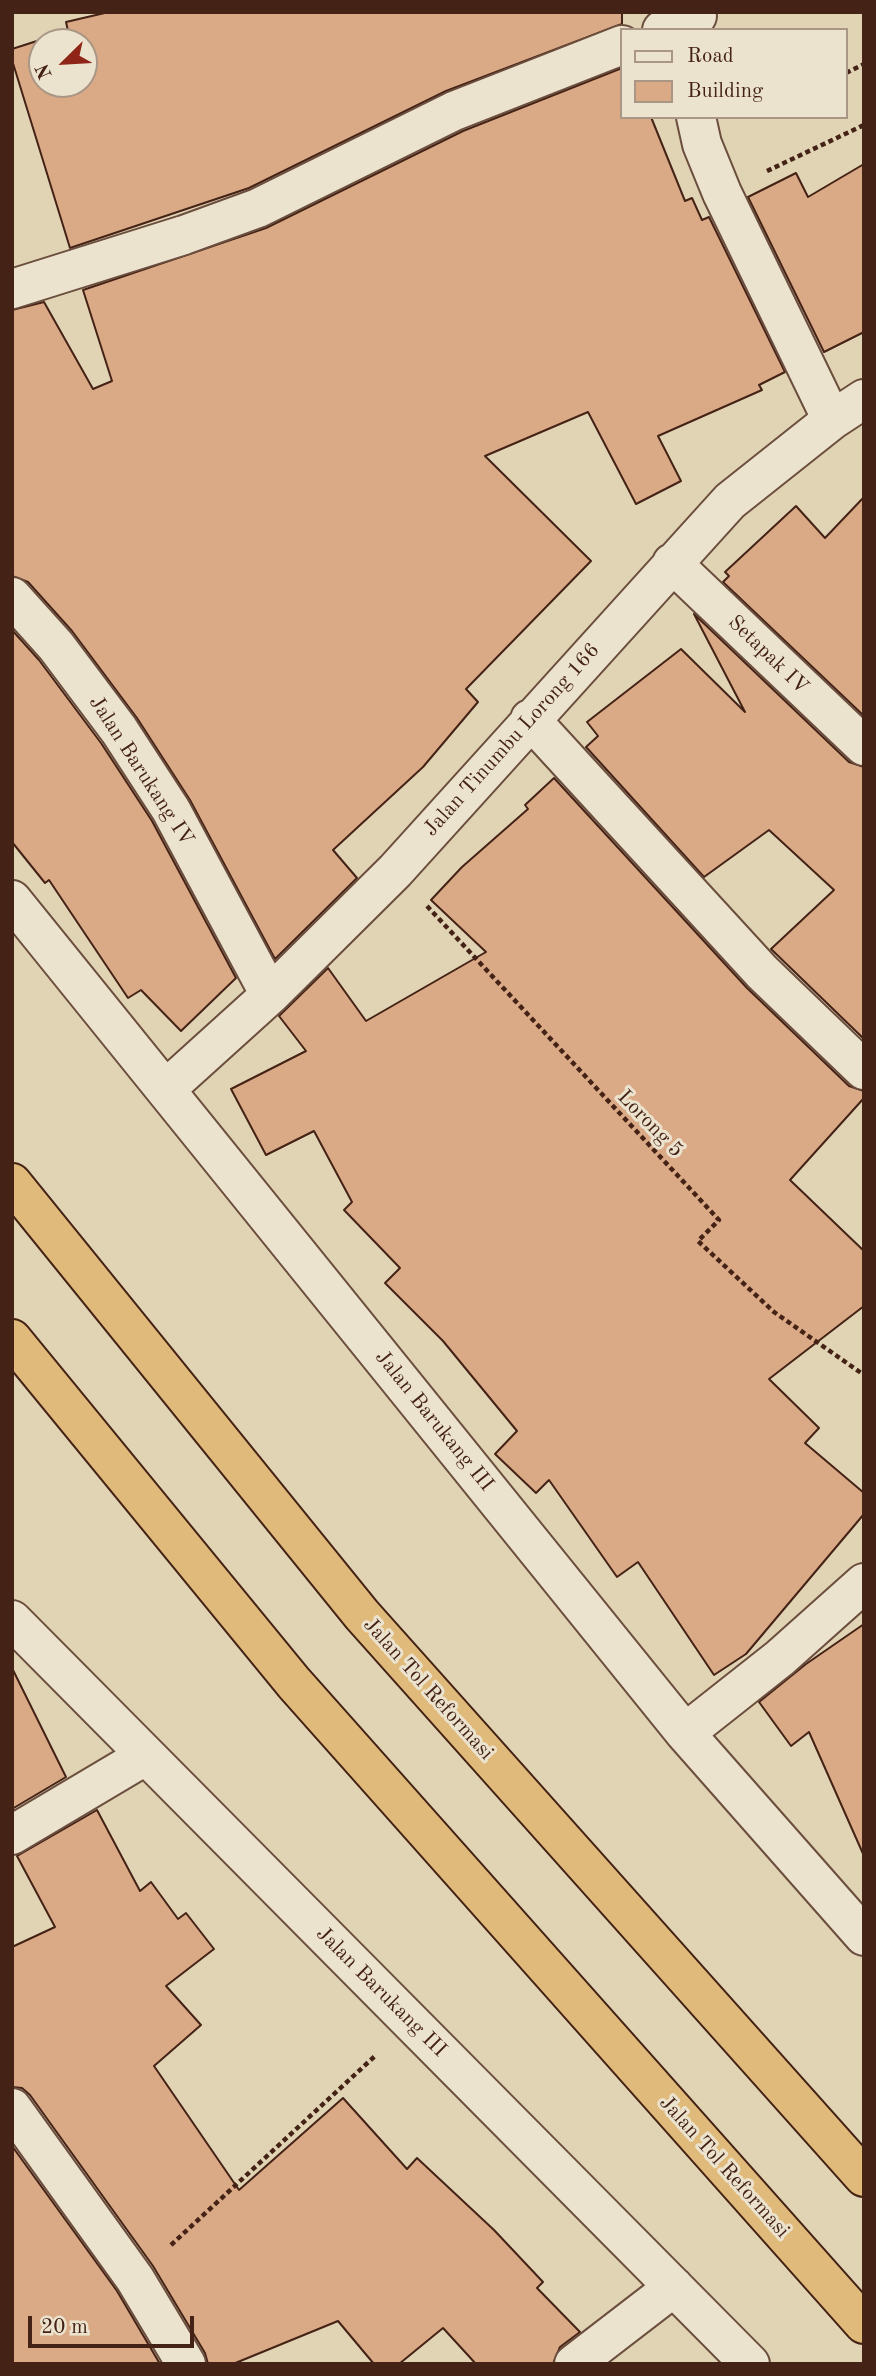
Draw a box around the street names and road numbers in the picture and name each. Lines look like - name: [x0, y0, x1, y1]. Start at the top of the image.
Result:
- street label: Setapak IV: [722, 610, 814, 700]
- street label: Jalan Tinumbu Lorong 166: [419, 638, 605, 842]
- street label: Jalan Barukang IV: [83, 691, 199, 851]
- street label: Lorong 5: [612, 1085, 688, 1163]
- street label: Jalan Barukang III: [369, 1345, 499, 1497]
- street label: Jalan Tol Reformasi: [357, 1613, 499, 1765]
- street label: Jalan Barukang III: [310, 1921, 452, 2063]
- street label: Jalan Tol Reformasi: [653, 2091, 795, 2243]

